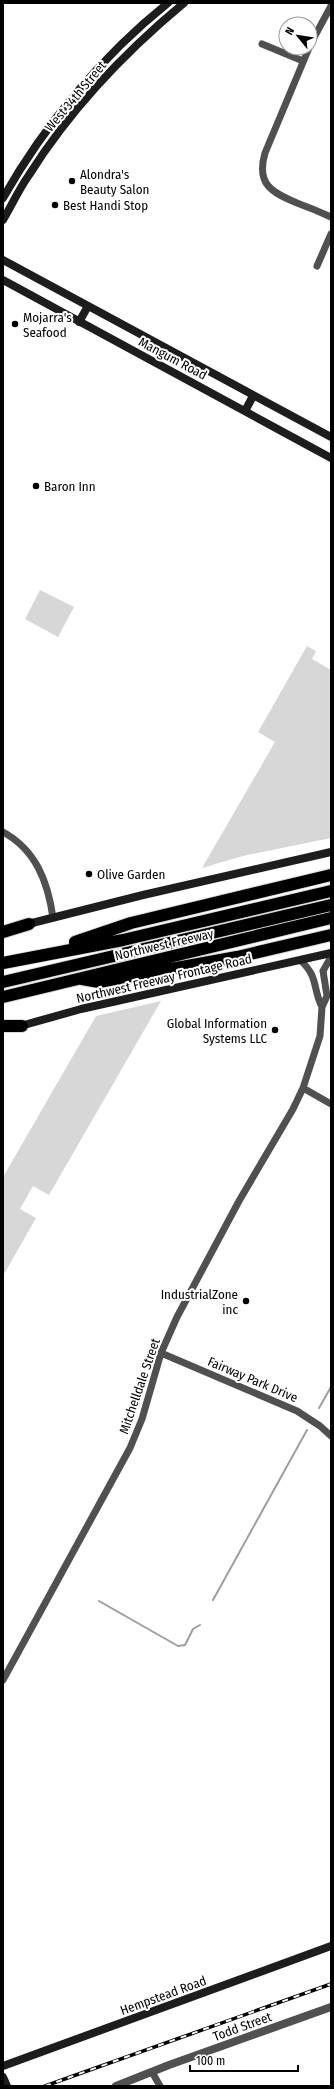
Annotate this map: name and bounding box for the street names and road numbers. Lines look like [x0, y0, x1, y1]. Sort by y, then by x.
street label: West 34th Street [42, 58, 110, 135]
street label: Mangum Road [136, 334, 210, 383]
street label: Northwest Freeway [113, 926, 215, 963]
street label: Northwest Freeway Frontage Road [75, 951, 253, 1006]
street label: Mitchelldale Street [116, 1336, 163, 1436]
street label: Fairway Park Drive [206, 1354, 300, 1405]
street label: Hempstead Road [118, 1973, 208, 2018]
street label: Todd Street [211, 2009, 274, 2044]

